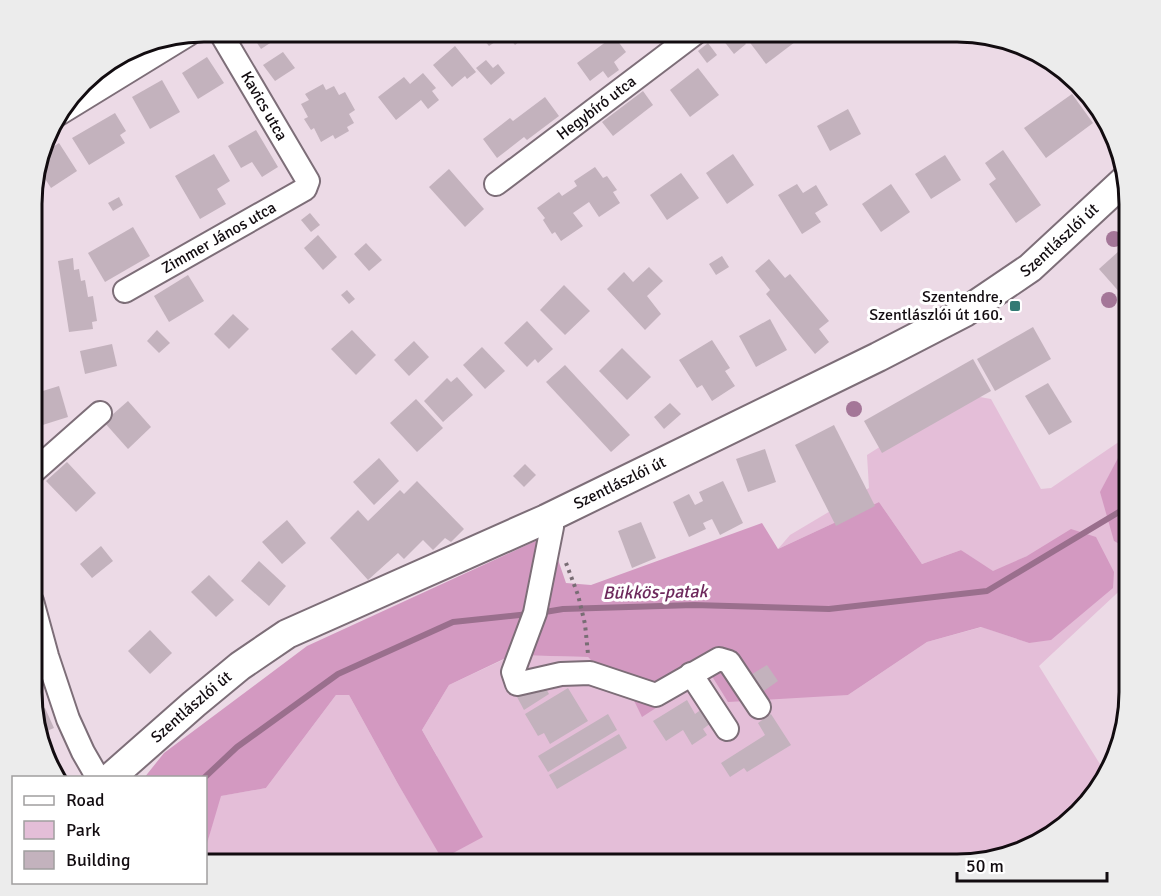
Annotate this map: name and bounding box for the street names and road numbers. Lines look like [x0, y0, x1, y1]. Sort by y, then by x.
street label: Kavics utca [236, 68, 292, 144]
street label: Hegybíró utca [553, 71, 640, 145]
street label: Zimmer János utca [158, 197, 280, 278]
street label: Szentlászlói út [1016, 199, 1103, 282]
street label: Szentlászlói út [570, 452, 670, 514]
street label: Szentlászlói út [147, 667, 236, 747]

